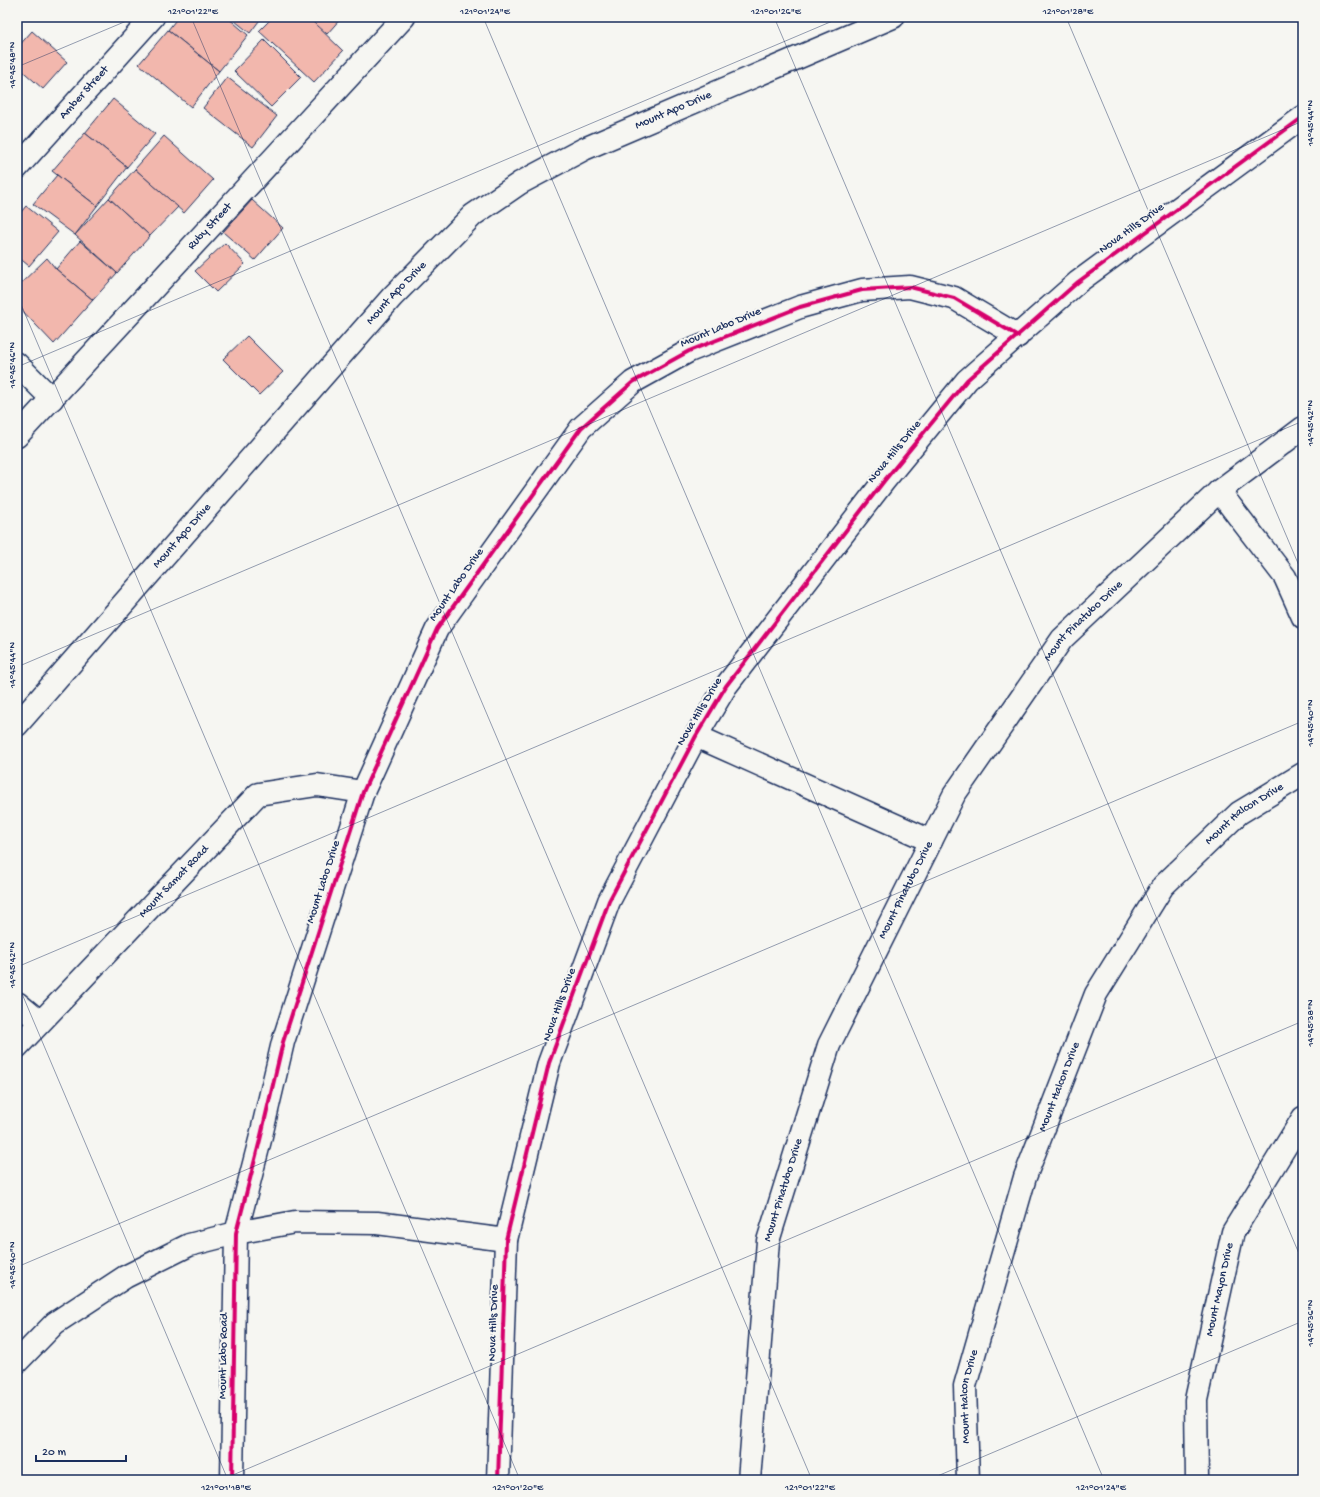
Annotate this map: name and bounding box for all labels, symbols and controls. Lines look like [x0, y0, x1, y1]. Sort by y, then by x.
text: 121°01'22"E [167, 6, 219, 18]
text: 121°01'24"E [459, 6, 511, 18]
text: 121°01'26"E [750, 6, 802, 18]
text: 121°01'28"E [1042, 6, 1094, 18]
text: 14°45'48"N [7, 41, 19, 89]
street label: Amber Street [57, 62, 113, 123]
street label: Mount Apo Drive [633, 88, 715, 133]
text: 14°45'44"N [1305, 100, 1317, 147]
street label: Ruby Street [185, 199, 236, 253]
street label: Nova Hills Drive [1097, 200, 1168, 257]
street label: Mount Apo Drive [364, 258, 431, 328]
street label: Mount Labo Drive [679, 304, 764, 351]
text: 14°45'46"N [7, 341, 19, 389]
text: 14°45'42"N [1305, 399, 1317, 447]
street label: Nova Hills Drive [865, 417, 925, 486]
street label: Mount Apo Drive [150, 500, 215, 572]
street label: Mount Labo Drive [427, 545, 488, 624]
street label: Mount Pinatubo Drive [1041, 577, 1127, 664]
text: 14°45'44"N [7, 642, 19, 689]
street label: Nova Hills Drive [674, 675, 726, 749]
text: 14°45'40"N [1305, 699, 1317, 747]
street label: Mount Halcon Drive [1203, 780, 1287, 848]
street label: Mount Labo Drive [304, 838, 344, 925]
street label: Mount Pinatubo Drive [876, 838, 937, 941]
street label: Mount Samat Road [136, 842, 213, 921]
text: 14°45'42"N [7, 941, 19, 989]
street label: Nova Hills Drive [540, 966, 580, 1044]
text: 14°45'38"N [1305, 999, 1317, 1048]
street label: Mount Halcon Drive [1036, 1040, 1084, 1134]
street label: Mount Pinatubo Drive [761, 1136, 807, 1244]
text: 14°45'40"N [7, 1241, 19, 1289]
street label: Mount Mayon Drive [1203, 1241, 1238, 1338]
street label: Nova Hills Drive [486, 1283, 502, 1362]
text: 14°45'36"N [1305, 1299, 1317, 1347]
street label: Mount Labo Road [216, 1312, 232, 1399]
street label: Mount Halcon Drive [958, 1347, 982, 1444]
scale bar [36, 1437, 126, 1463]
text: 20 m [42, 1446, 67, 1460]
text: 121°01'18"E [200, 1482, 252, 1494]
text: 121°01'20"E [492, 1482, 544, 1494]
text: 121°01'22"E [784, 1482, 836, 1494]
text: 121°01'24"E [1075, 1482, 1127, 1494]

